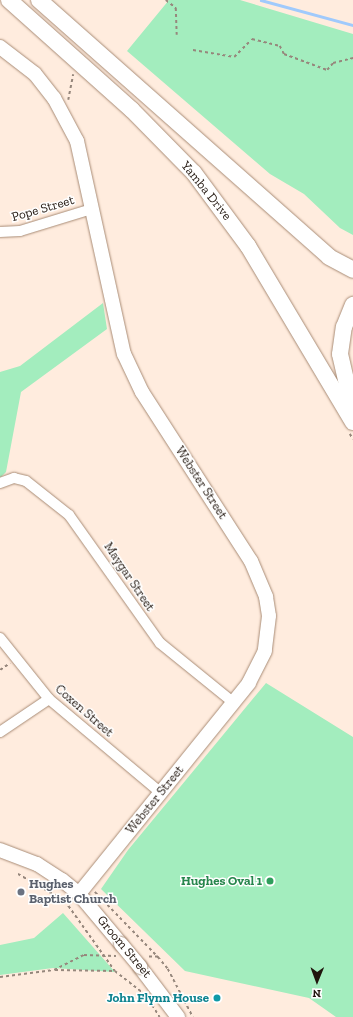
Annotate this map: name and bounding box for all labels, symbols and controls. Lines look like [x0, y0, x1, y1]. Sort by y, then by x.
street label: Yamba Drive [177, 158, 235, 224]
street label: Pope Street [10, 193, 76, 225]
street label: Webster Street [172, 444, 230, 522]
street label: Maygar Street [100, 540, 158, 614]
street label: Coxen Street [52, 681, 116, 741]
street label: Webster Street [123, 762, 187, 838]
place label: Hughes Oval 1 [181, 873, 262, 889]
marker: Hughes Oval 1 [265, 876, 275, 886]
place label: Hughes Baptist Church [29, 877, 117, 908]
marker: Hughes Baptist Church [16, 887, 26, 897]
street label: Groom Street [94, 913, 154, 981]
north arrow [297, 961, 337, 1001]
text: N [312, 987, 321, 1000]
place label: John Flynn House [107, 990, 209, 1006]
marker: John Flynn House [212, 993, 222, 1003]

